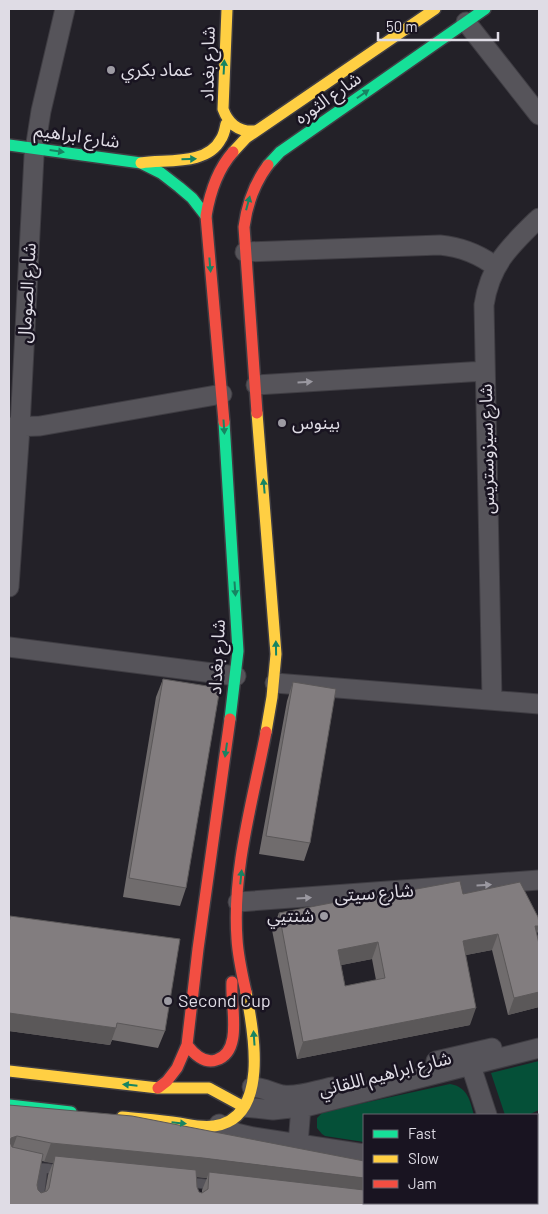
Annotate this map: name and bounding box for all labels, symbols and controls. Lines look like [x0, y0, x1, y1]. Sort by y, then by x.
scale bar [378, 10, 498, 42]
text: 50 m [386, 17, 418, 35]
street label: شارع بغداد [195, 26, 223, 102]
place label: عماد بكري [121, 58, 193, 83]
one-way arrow [220, 59, 228, 75]
marker: عماد بكري [105, 64, 117, 76]
street label: شارع الثوره [290, 66, 367, 131]
one-way arrow [356, 89, 370, 99]
street label: شارع ابراهيم [33, 118, 121, 156]
one-way arrow [49, 147, 65, 155]
one-way arrow [181, 154, 197, 162]
one-way arrow [245, 196, 253, 211]
street label: شارع الصومال [12, 242, 44, 344]
one-way arrow [207, 257, 215, 273]
one-way arrow [297, 378, 313, 386]
street label: شارع سيزوستريس [474, 384, 502, 514]
place label: بينوس [292, 411, 340, 434]
marker: بينوس [276, 417, 288, 429]
one-way arrow [220, 419, 228, 435]
one-way arrow [260, 478, 268, 494]
one-way arrow [231, 581, 239, 597]
street label: شارع بغداد [203, 619, 233, 695]
one-way arrow [272, 640, 280, 656]
one-way arrow [222, 743, 230, 759]
one-way arrow [237, 869, 245, 885]
street label: شارع سيتى [334, 878, 415, 910]
one-way arrow [476, 881, 492, 889]
one-way arrow [297, 893, 313, 901]
place label: شنتيي [267, 904, 314, 929]
marker: شنتيي [318, 910, 330, 922]
place label: Second Cup [178, 989, 271, 1011]
marker: Second Cup [162, 995, 174, 1007]
one-way arrow [250, 1030, 258, 1046]
street label: شارع ابراهيم اللقاني [316, 1046, 454, 1104]
one-way arrow [122, 1081, 138, 1089]
legend [363, 1114, 538, 1204]
one-way arrow [171, 1119, 187, 1127]
text: Fast [408, 1124, 436, 1142]
text: Slow [408, 1149, 439, 1167]
text: Jam [408, 1174, 437, 1192]

